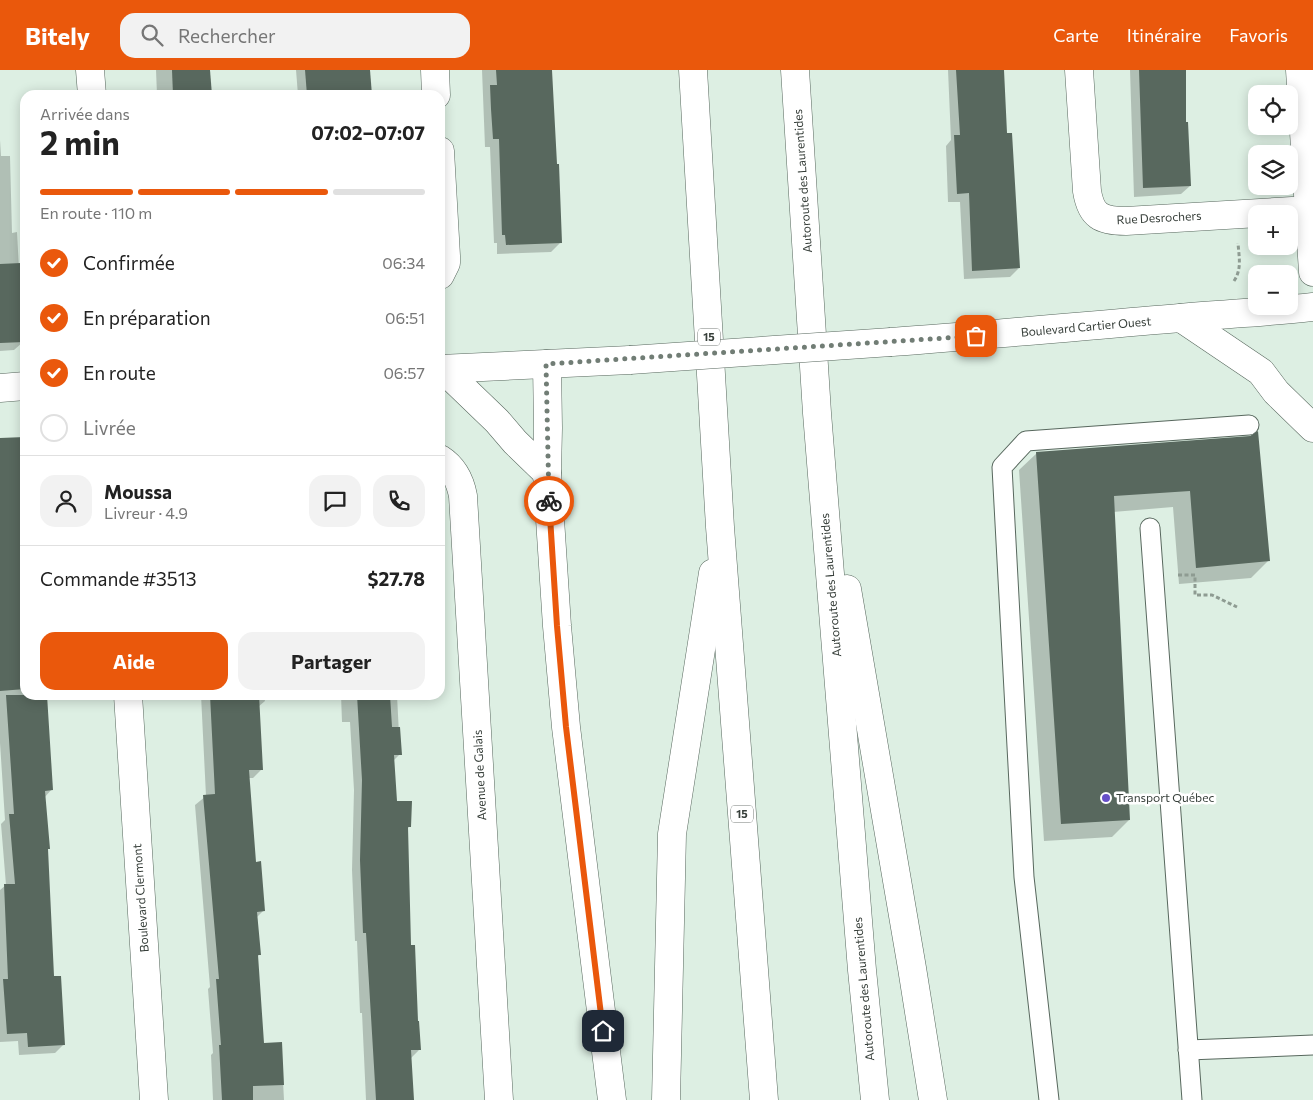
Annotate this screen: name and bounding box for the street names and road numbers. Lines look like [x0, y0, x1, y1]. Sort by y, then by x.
street label: Autoroute des Laurentides [790, 109, 814, 253]
street label: Rue Desrochers [1116, 208, 1202, 226]
street label: Boulevard Cartier Ouest [1020, 313, 1152, 339]
road number: 15 [698, 328, 720, 346]
street label: Autoroute des Laurentides [817, 513, 843, 658]
street label: Avenue de Galais [470, 729, 488, 821]
road number: 15 [731, 806, 753, 822]
street label: Boulevard Clermont [129, 843, 151, 953]
street label: Autoroute des Laurentides [850, 917, 876, 1062]

